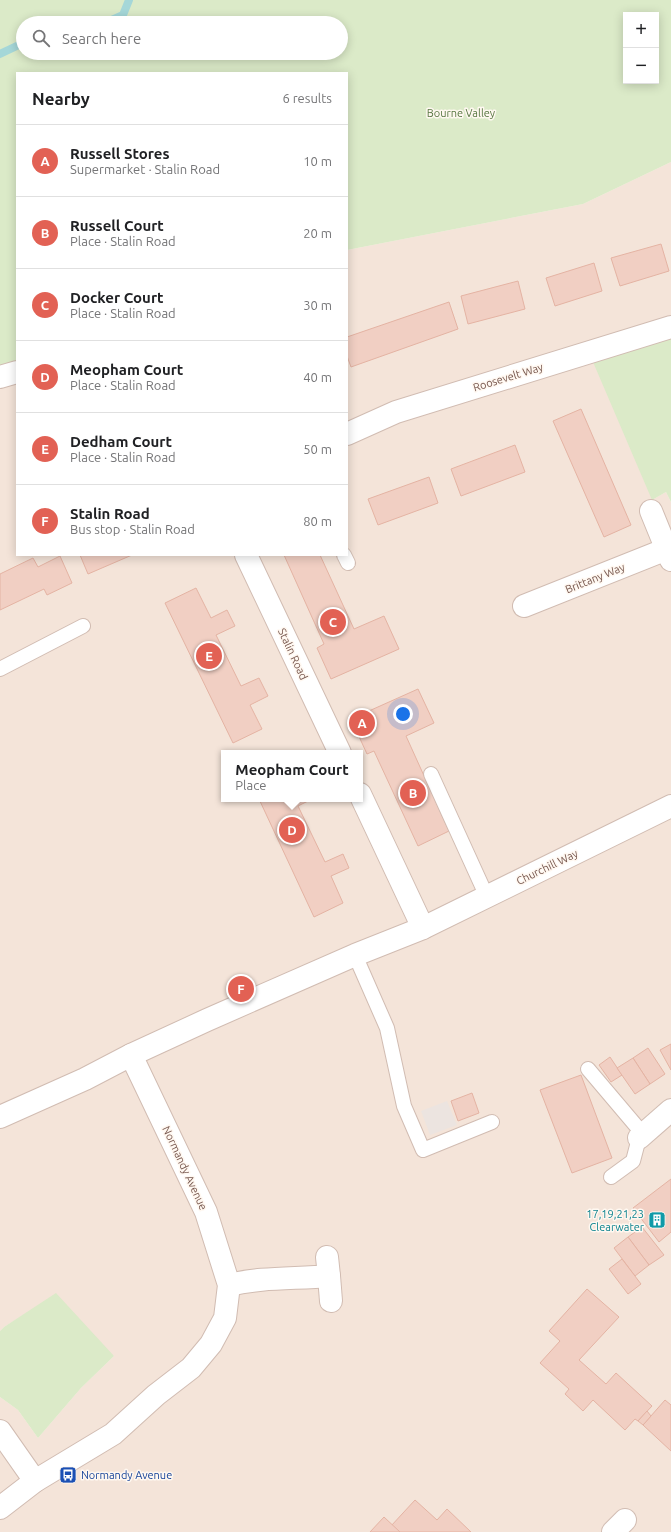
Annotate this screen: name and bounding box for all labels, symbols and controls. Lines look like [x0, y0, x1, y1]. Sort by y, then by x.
map controls [623, 12, 659, 84]
button: + [623, 12, 659, 48]
search box [16, 16, 348, 60]
icon: search [30, 27, 52, 49]
text: Search here [62, 30, 141, 47]
button: − [623, 48, 659, 84]
text: Nearby [32, 89, 90, 108]
text: 6 results [282, 91, 332, 105]
park label: Bourne Valley [427, 107, 496, 119]
text: Russell Stores [70, 145, 170, 162]
text: A [40, 154, 50, 168]
text: 10 m [303, 154, 332, 168]
text: Supermarket · Stalin Road [70, 162, 220, 176]
text: Russell Court [70, 217, 164, 234]
text: B [41, 226, 49, 240]
text: 20 m [303, 226, 332, 240]
text: Place · Stalin Road [70, 234, 176, 248]
text: Docker Court [70, 289, 164, 306]
text: C [41, 298, 49, 312]
text: 30 m [303, 298, 332, 312]
text: Place · Stalin Road [70, 306, 176, 320]
street label: Roosevelt Way [472, 360, 545, 393]
text: Meopham Court [70, 361, 183, 378]
text: D [40, 370, 50, 384]
text: 40 m [303, 370, 332, 384]
text: Place · Stalin Road [70, 378, 176, 392]
text: Dedham Court [70, 433, 172, 450]
text: E [41, 442, 49, 456]
text: 50 m [303, 442, 332, 456]
text: Place · Stalin Road [70, 450, 176, 464]
text: Stalin Road [70, 505, 150, 522]
text: F [41, 514, 49, 528]
text: 80 m [303, 514, 332, 528]
text: Bus stop · Stalin Road [70, 522, 195, 536]
street label: Brittany Way [564, 560, 627, 595]
pin: C [320, 607, 346, 637]
street label: Stalin Road [276, 626, 310, 682]
pin: E [196, 641, 222, 671]
your location [393, 704, 413, 724]
pin: A [349, 708, 375, 738]
popup [221, 750, 363, 802]
text: Meopham Court [235, 761, 349, 778]
text: Place [235, 778, 266, 792]
pin: B [400, 778, 426, 808]
pin: D [279, 815, 305, 845]
street label: Churchill Way [514, 847, 580, 887]
pin: F [228, 974, 254, 1004]
street label: Normandy Avenue [160, 1124, 210, 1212]
place label: 17,19,21,23 Clearwater [586, 1208, 645, 1233]
building icon: 17,19,21,23 Clearwater [647, 1210, 667, 1230]
bus stop icon: Normandy Avenue [58, 1465, 78, 1485]
place label: Normandy Avenue [81, 1469, 172, 1481]

